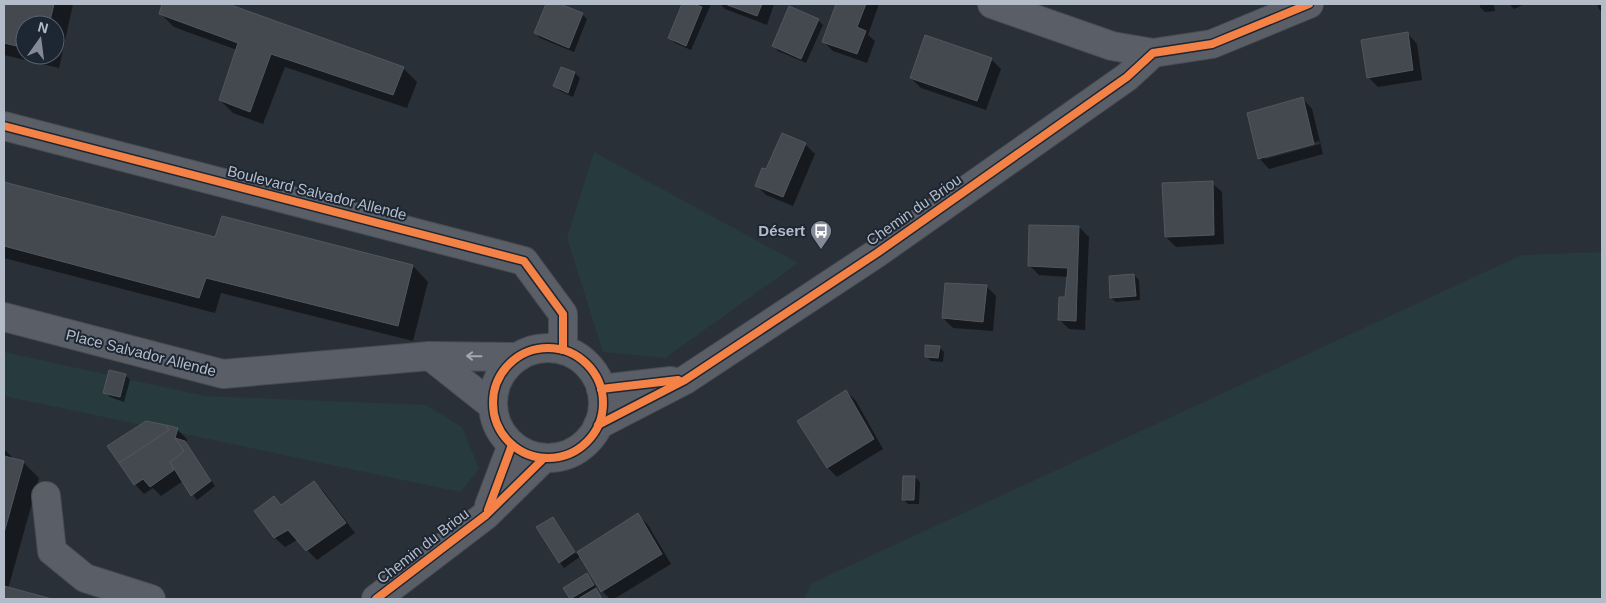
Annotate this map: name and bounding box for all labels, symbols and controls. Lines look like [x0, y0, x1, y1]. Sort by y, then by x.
north arrow [15, 15, 65, 65]
text: N [36, 18, 50, 36]
street label: Boulevard Salvador Allende [226, 162, 409, 223]
street label: Chemin du Briou [863, 171, 964, 249]
bus stop icon: Désert [809, 219, 833, 250]
place label: Désert [758, 222, 805, 239]
street label: Place Salvador Allende [64, 326, 218, 379]
one-way arrow [466, 351, 482, 361]
street label: Chemin du Briou [373, 505, 472, 587]

